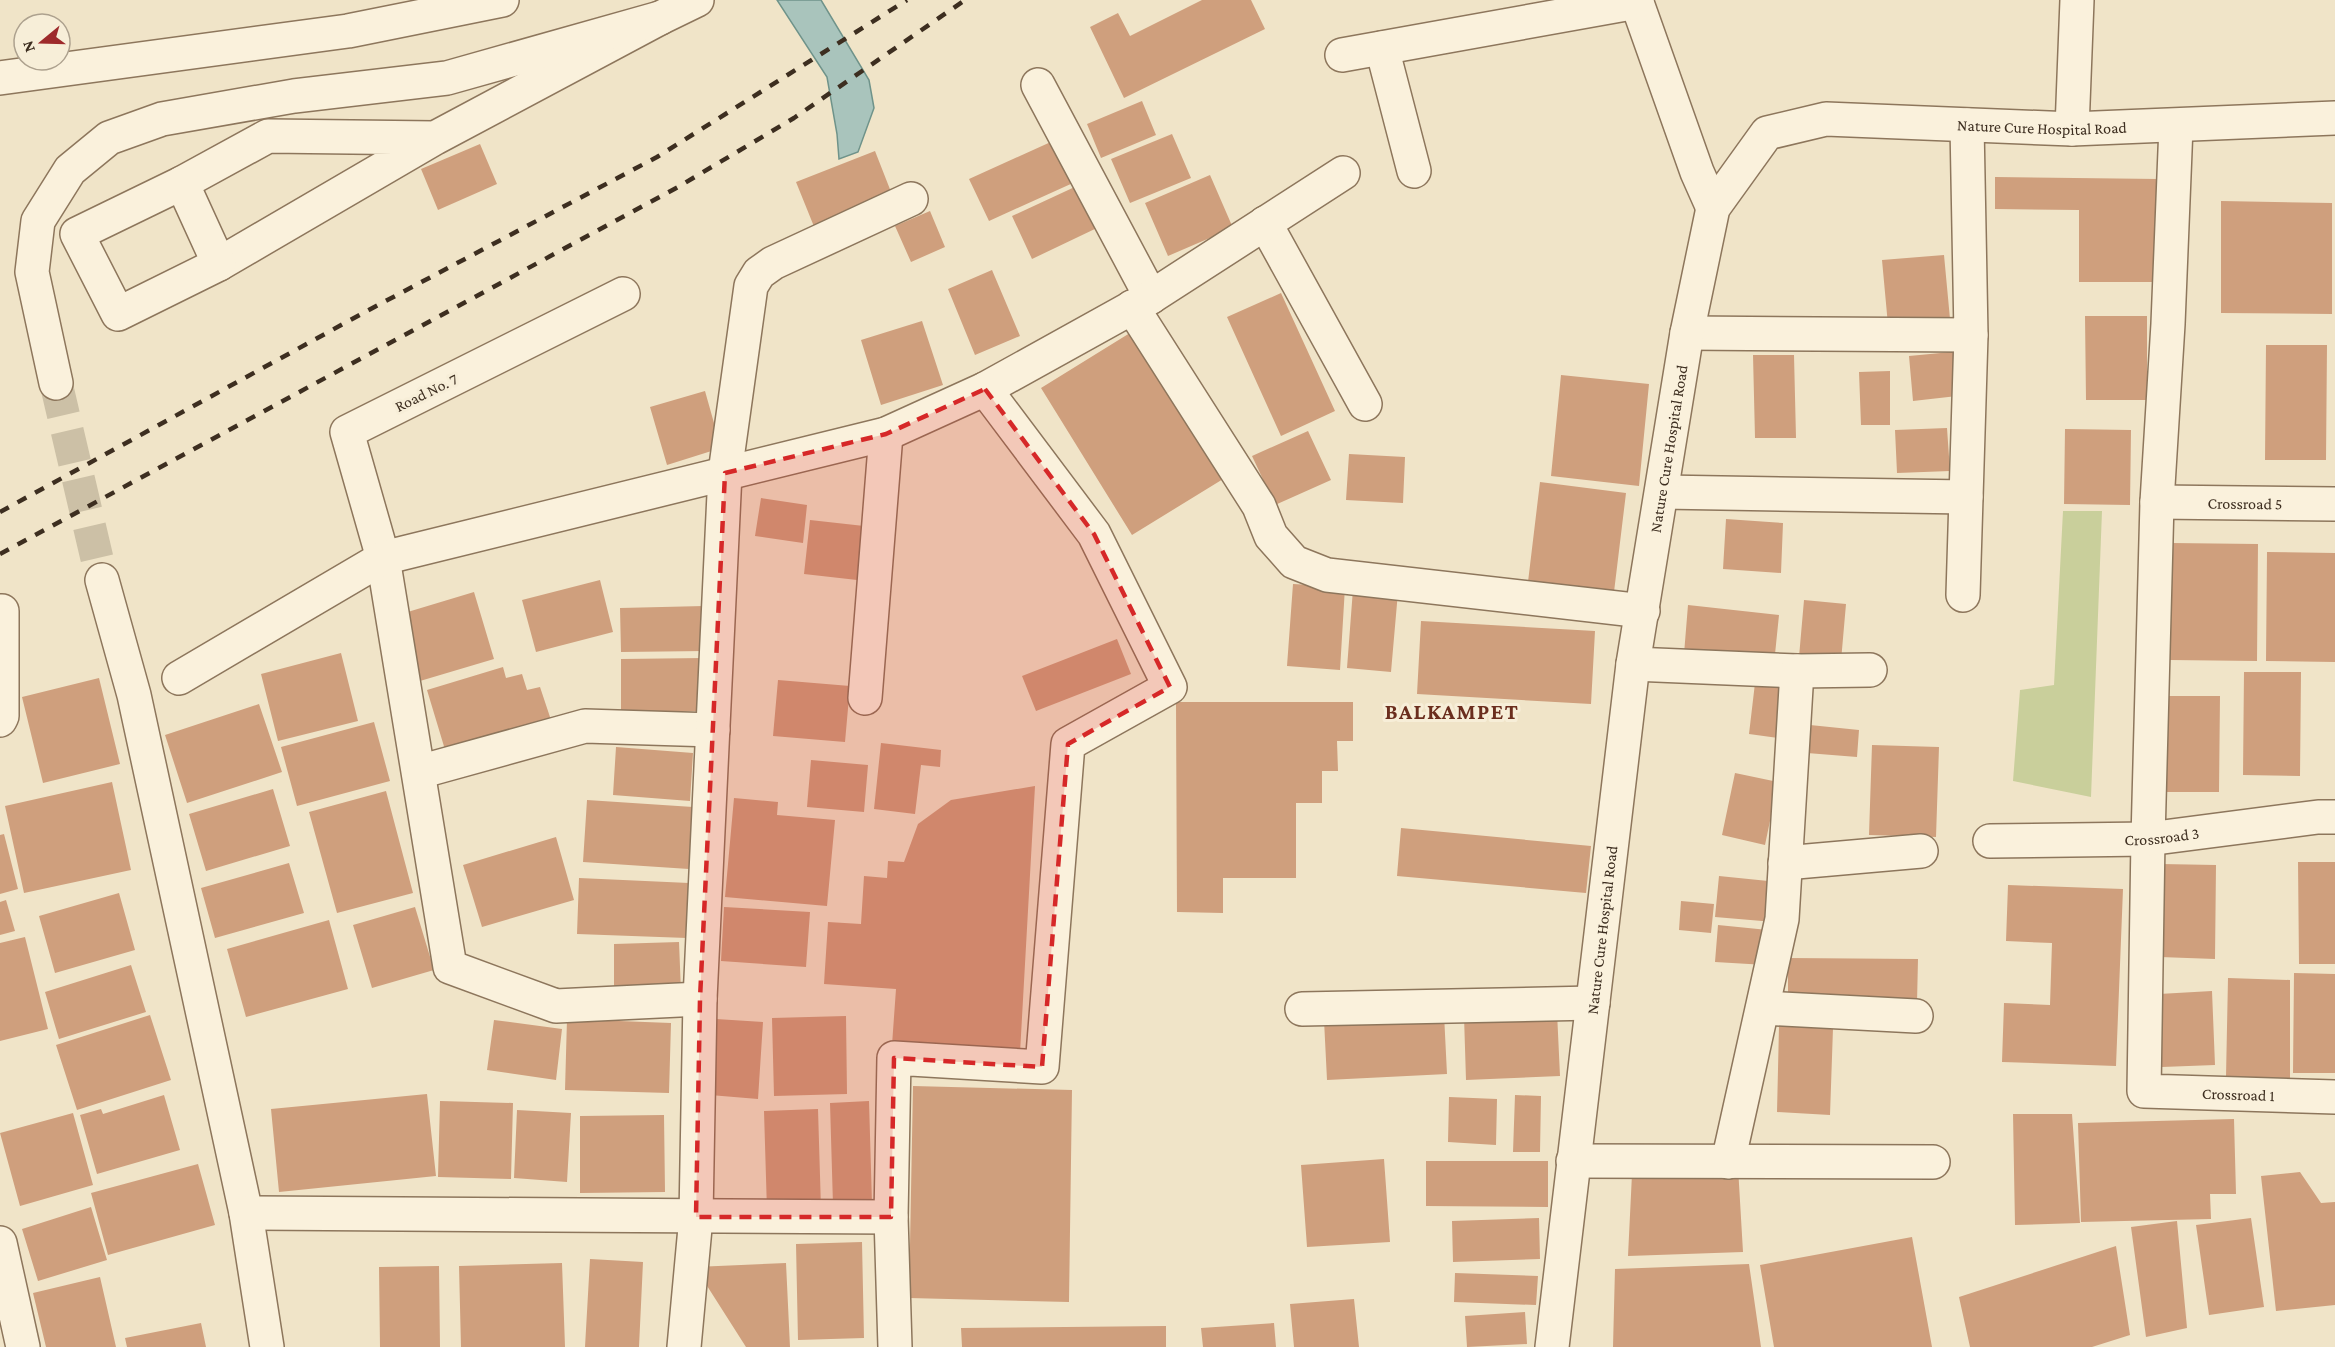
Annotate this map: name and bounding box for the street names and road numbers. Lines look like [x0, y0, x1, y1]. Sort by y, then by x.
street label: Nature Cure Hospital Road [1957, 116, 2128, 139]
street label: Nature Cure Hospital Road [1647, 363, 1691, 534]
street label: Road No. 7 [392, 370, 461, 415]
street label: Crossroad 5 [2207, 495, 2283, 512]
street label: Crossroad 3 [2124, 824, 2200, 848]
street label: Nature Cure Hospital Road [1584, 844, 1620, 1015]
street label: Crossroad 1 [2202, 1085, 2275, 1104]

